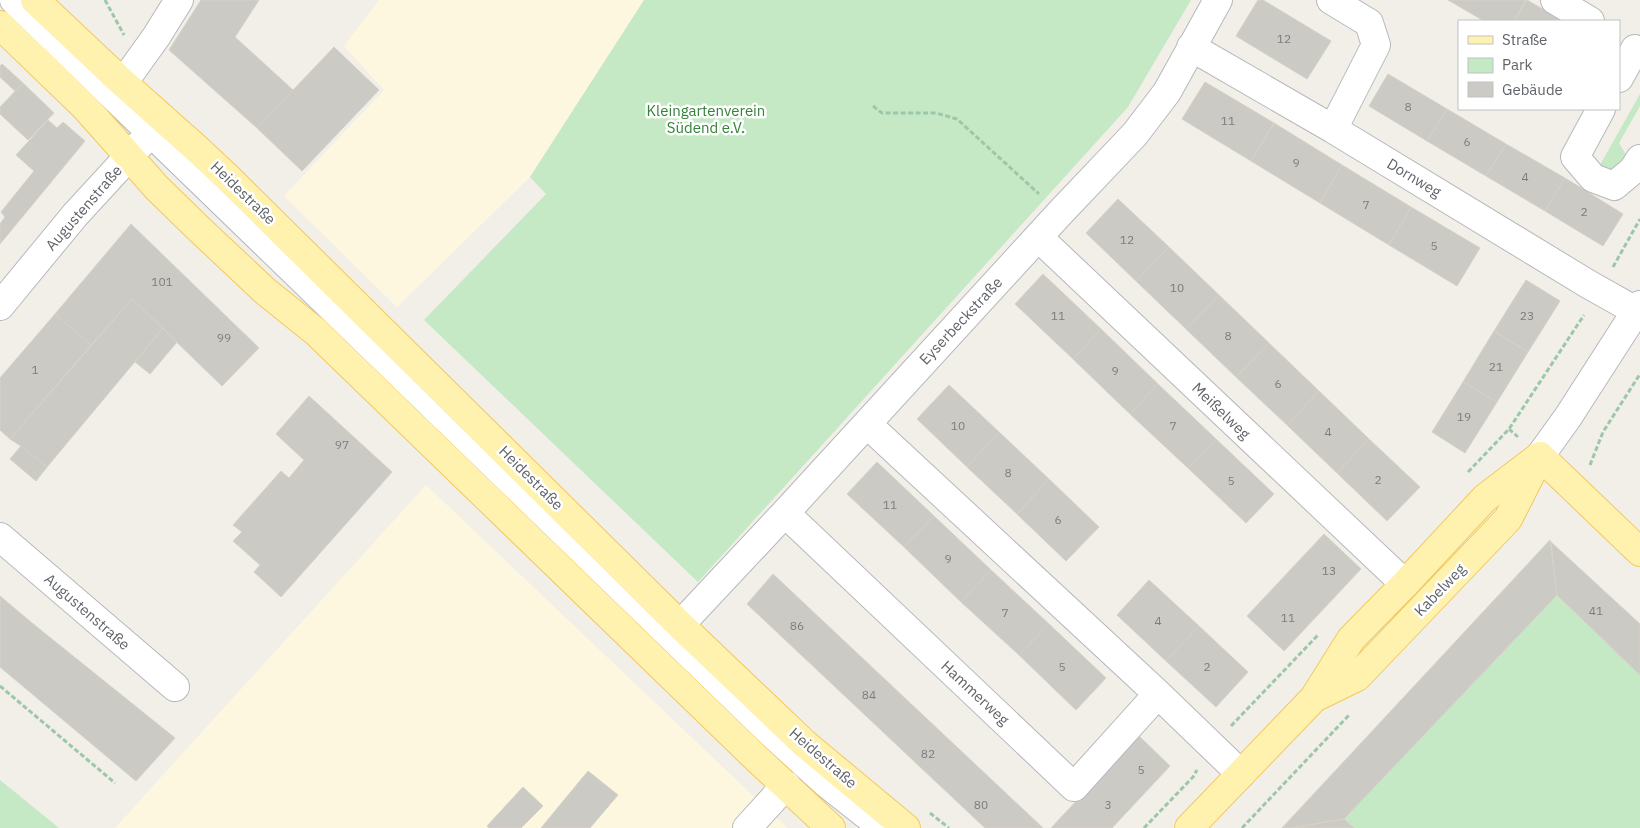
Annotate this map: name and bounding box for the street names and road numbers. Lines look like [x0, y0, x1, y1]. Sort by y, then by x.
street label: Dornweg [1384, 154, 1445, 201]
street label: Heidestraße [207, 157, 280, 228]
street label: Augustenstraße [41, 161, 126, 254]
street label: Eyserbeckstraße [915, 273, 1006, 369]
street label: Meißelweg [1188, 378, 1254, 443]
street label: Heidestraße [495, 441, 568, 514]
street label: Kabelweg [1410, 559, 1469, 620]
street label: Augustenstraße [41, 569, 134, 654]
street label: Hammerweg [937, 656, 1013, 729]
street label: Heidestraße [786, 723, 861, 792]

